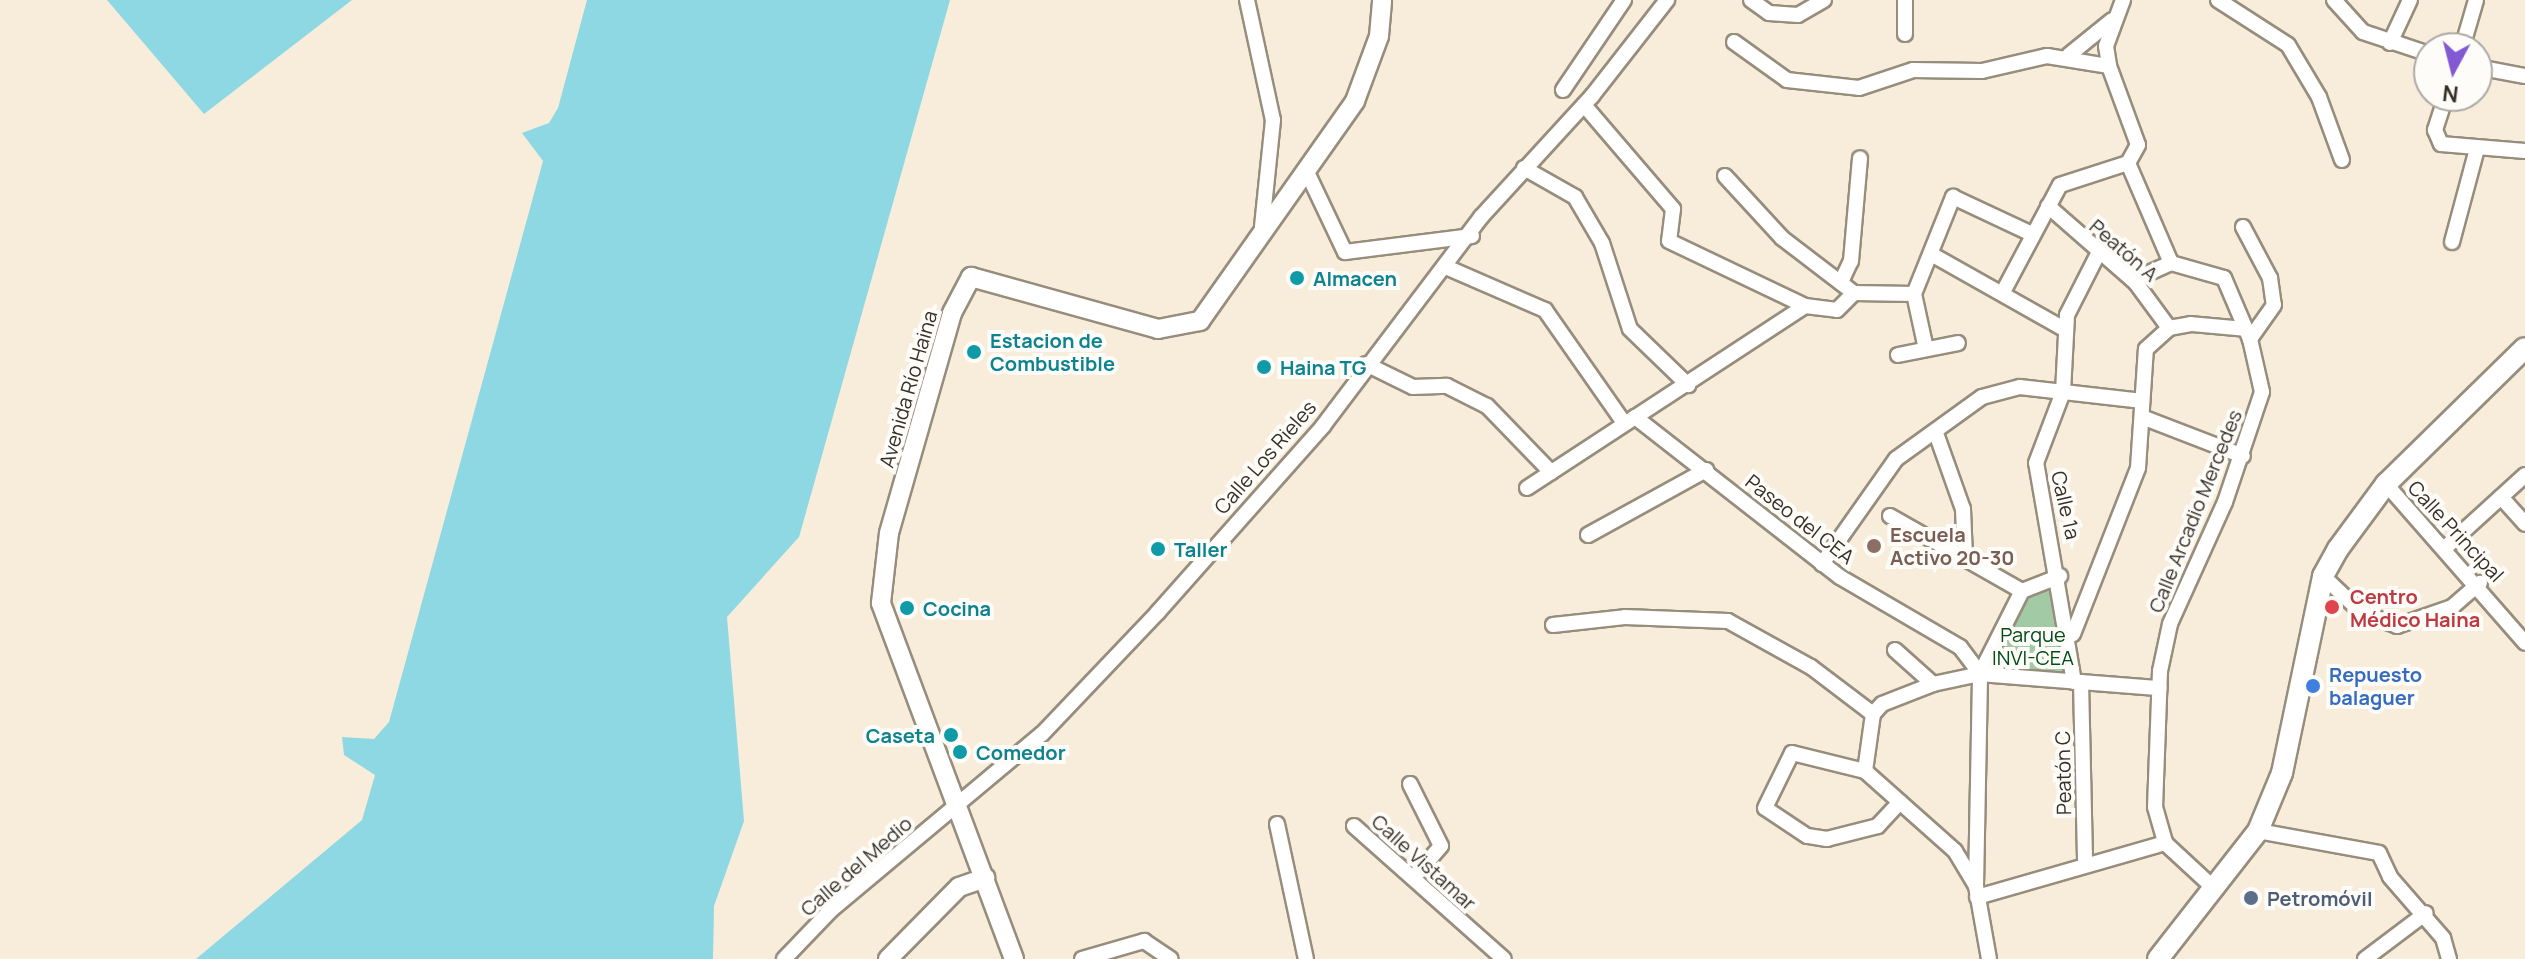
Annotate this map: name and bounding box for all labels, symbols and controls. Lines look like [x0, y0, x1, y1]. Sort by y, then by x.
north arrow [2413, 32, 2493, 112]
text: N [2441, 78, 2460, 110]
street label: Peatón A [2085, 214, 2163, 286]
place label: Almacen [1313, 266, 1397, 290]
marker: Almacen [1288, 269, 1306, 287]
street label: Avenida Río Haina [874, 308, 942, 470]
place label: Estacion de Combustible [990, 328, 1115, 375]
marker: Estacion de Combustible [965, 343, 983, 361]
place label: Haina TG [1280, 355, 1366, 379]
marker: Haina TG [1255, 358, 1273, 376]
street label: Calle Los Rieles [1209, 395, 1321, 519]
street label: Calle Arcadio Mercedes [2143, 406, 2247, 616]
street label: Paseo del CEA [1741, 469, 1859, 569]
street label: Calle 1a [2047, 469, 2085, 541]
street label: Calle Principal [2403, 476, 2509, 586]
place label: Escuela Activo 20-30 [1890, 522, 2014, 569]
place label: Taller [1174, 537, 1227, 561]
marker: Escuela Activo 20-30 [1865, 537, 1883, 555]
marker: Taller [1149, 540, 1167, 558]
place label: Centro Médico Haina [2350, 584, 2480, 631]
place label: Cocina [923, 596, 991, 620]
marker: Centro Médico Haina [2321, 596, 2343, 618]
marker: Cocina [898, 599, 916, 617]
park label: Parque INVI-CEA [1992, 622, 2074, 669]
place label: Repuesto balaguer [2329, 662, 2422, 709]
marker: Repuesto balaguer [2304, 677, 2322, 695]
place label: Caseta [866, 723, 935, 747]
marker: Caseta [942, 726, 960, 744]
street label: Peatón C [2050, 731, 2076, 815]
place label: Comedor [976, 740, 1066, 764]
marker: Comedor [951, 743, 969, 761]
street label: Calle Vistamar [1367, 809, 1481, 915]
street label: Calle del Medio [795, 811, 917, 921]
place label: Petromóvil [2267, 886, 2372, 910]
marker: Petromóvil [2242, 889, 2260, 907]

